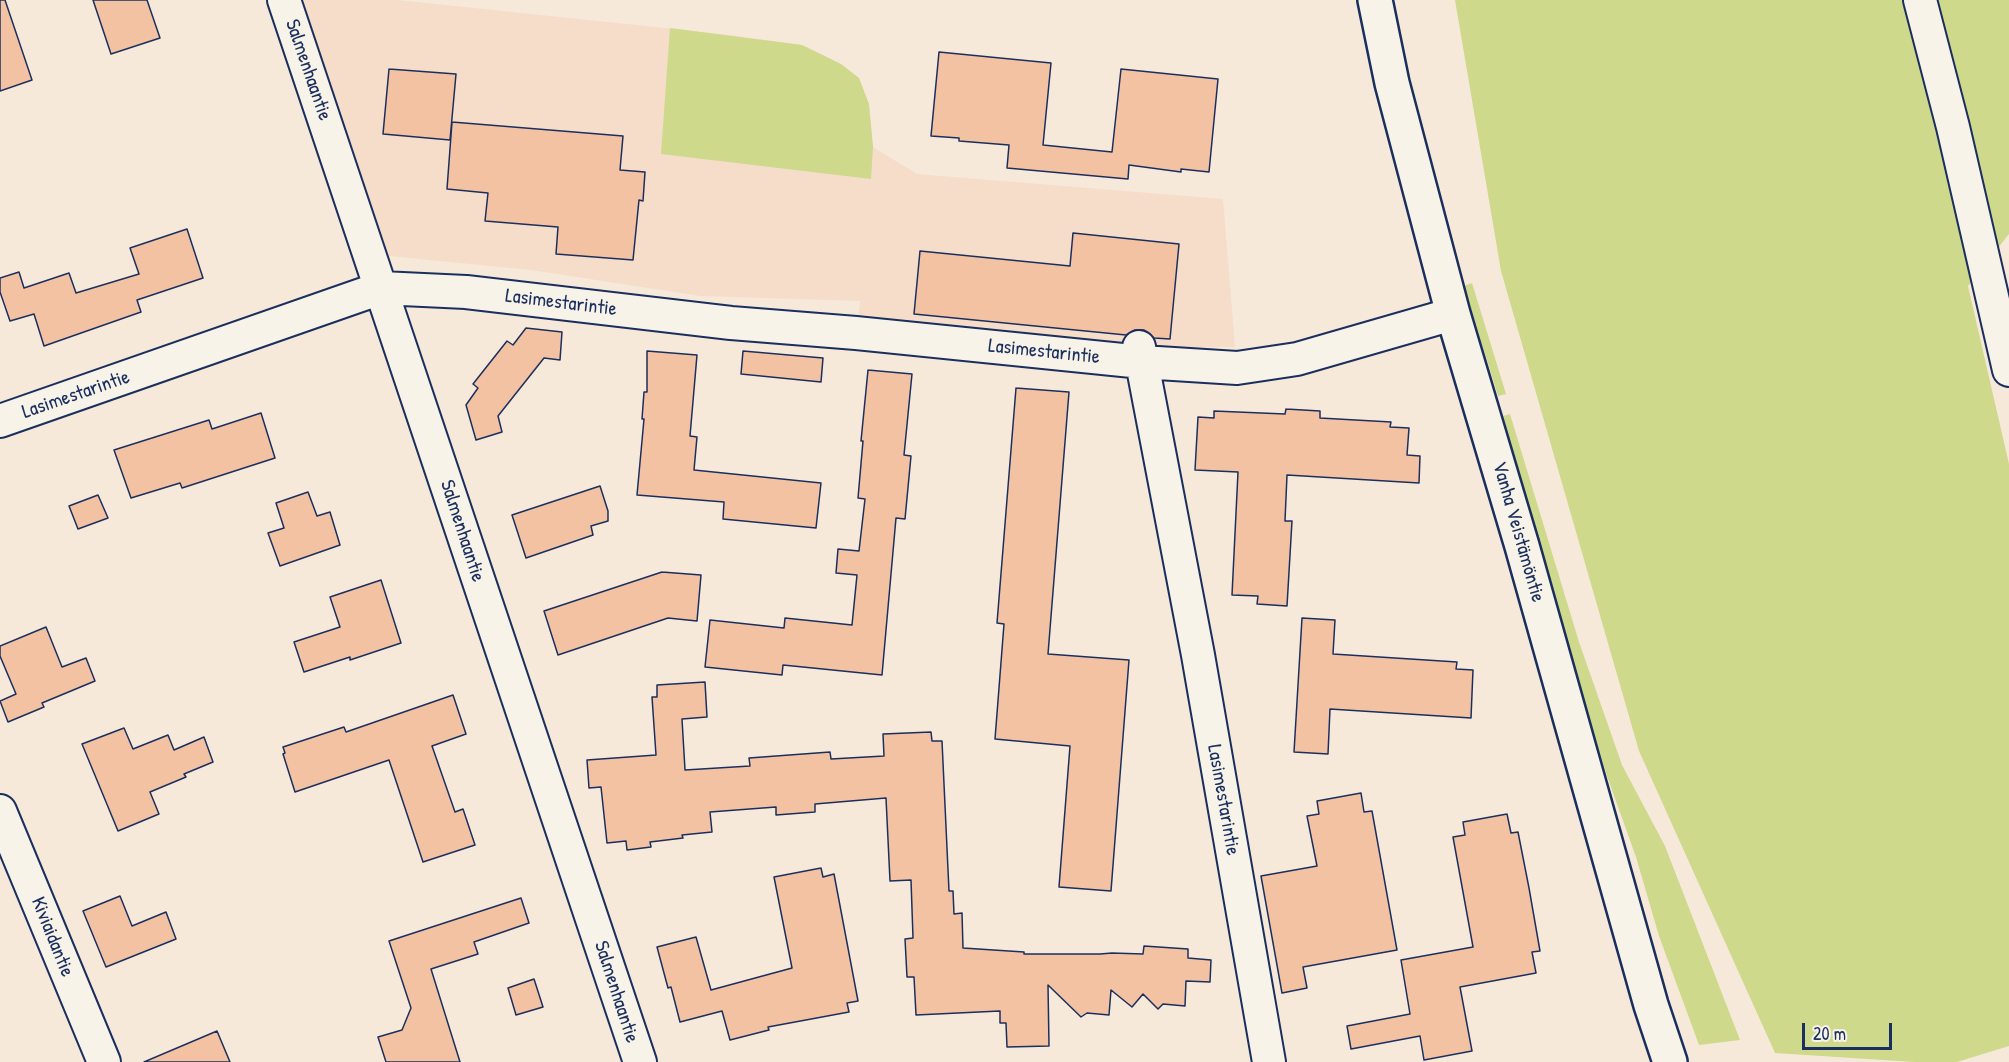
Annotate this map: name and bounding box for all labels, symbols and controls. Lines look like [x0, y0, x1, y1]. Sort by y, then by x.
street label: Salmenhaantie [279, 16, 337, 124]
street label: Lasimestarintie [504, 284, 618, 322]
street label: Lasimestarintie [987, 334, 1101, 370]
street label: Lasimestarintie [19, 365, 133, 425]
street label: Vanha Veistämöntie [1486, 459, 1550, 605]
street label: Salmenhaantie [434, 477, 490, 585]
street label: Lasimestarintie [1201, 743, 1245, 857]
street label: Kiviaidantie [25, 894, 79, 980]
street label: Salmenhaantie [588, 938, 644, 1046]
scale bar [1805, 1011, 1895, 1049]
text: 20 m [1813, 1021, 1846, 1046]

